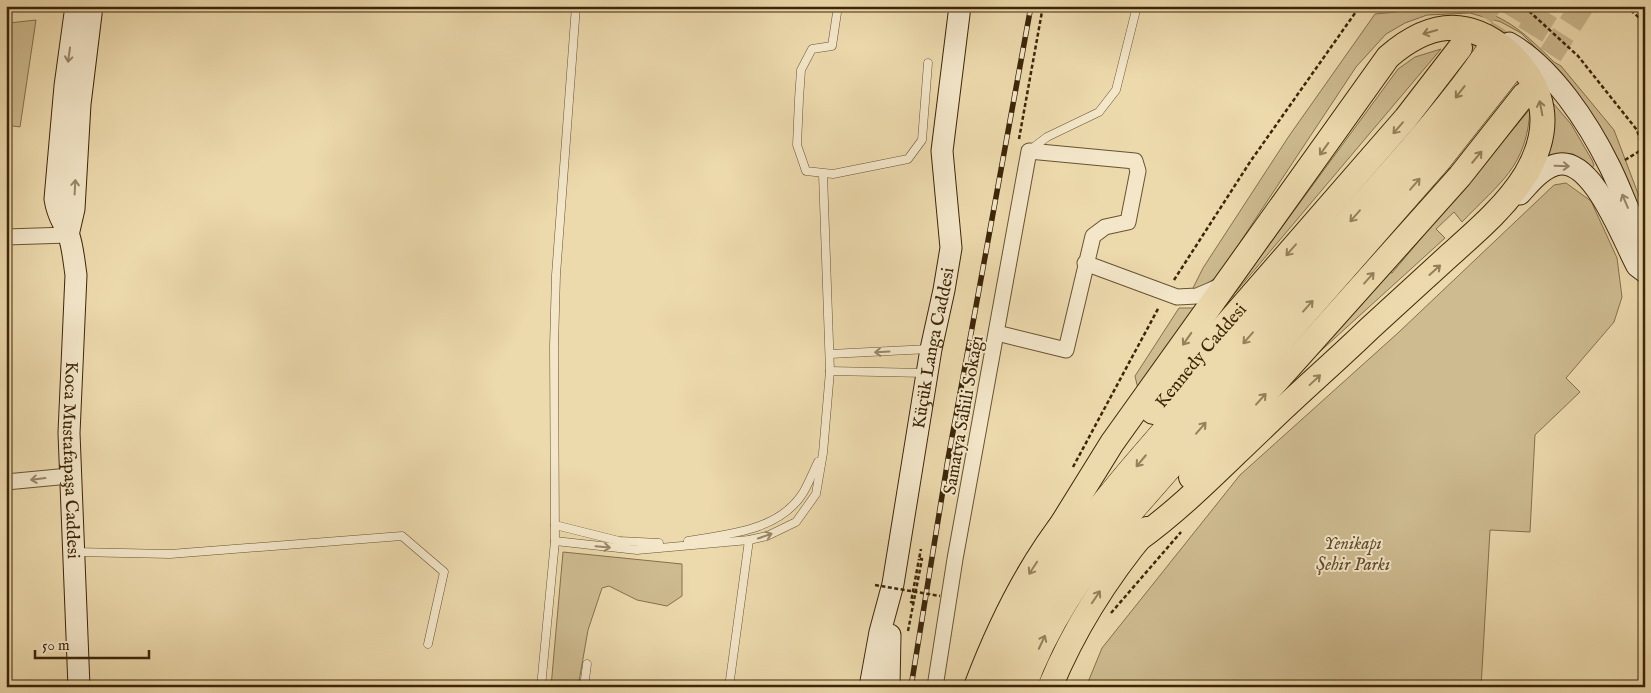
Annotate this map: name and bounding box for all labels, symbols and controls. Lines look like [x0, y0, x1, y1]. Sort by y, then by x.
one-way arrow [1423, 27, 1439, 37]
one-way arrow [64, 46, 74, 62]
one-way arrow [1455, 85, 1466, 98]
one-way arrow [1536, 100, 1546, 116]
one-way arrow [1392, 121, 1404, 134]
one-way arrow [1318, 142, 1329, 155]
one-way arrow [1471, 150, 1483, 163]
one-way arrow [1554, 161, 1570, 171]
one-way arrow [1409, 178, 1421, 191]
one-way arrow [70, 179, 80, 195]
one-way arrow [1619, 194, 1629, 209]
one-way arrow [1350, 209, 1361, 222]
one-way arrow [1286, 243, 1297, 256]
one-way arrow [1428, 264, 1441, 276]
street label: Küçük Langa Caddesi [908, 266, 961, 431]
one-way arrow [1363, 272, 1375, 285]
street label: Kennedy Caddesi [1151, 299, 1253, 413]
one-way arrow [1302, 299, 1313, 312]
one-way arrow [1182, 332, 1192, 346]
one-way arrow [1242, 332, 1254, 345]
street label: Samatya Sahili Sokağı [939, 334, 990, 497]
one-way arrow [874, 347, 890, 356]
street label: Koca Mustafapaşa Caddesi [56, 361, 84, 560]
one-way arrow [1308, 374, 1321, 385]
one-way arrow [1255, 393, 1267, 406]
one-way arrow [1195, 422, 1206, 435]
one-way arrow [1136, 454, 1147, 467]
one-way arrow [30, 474, 46, 484]
one-way arrow [756, 530, 772, 540]
park label: Yenikapı Şehir Parkı [1316, 533, 1390, 577]
one-way arrow [595, 542, 611, 552]
one-way arrow [1027, 560, 1037, 574]
one-way arrow [1091, 590, 1101, 604]
scale bar [35, 628, 149, 660]
one-way arrow [1038, 635, 1048, 650]
text: 50 m [42, 636, 70, 655]

